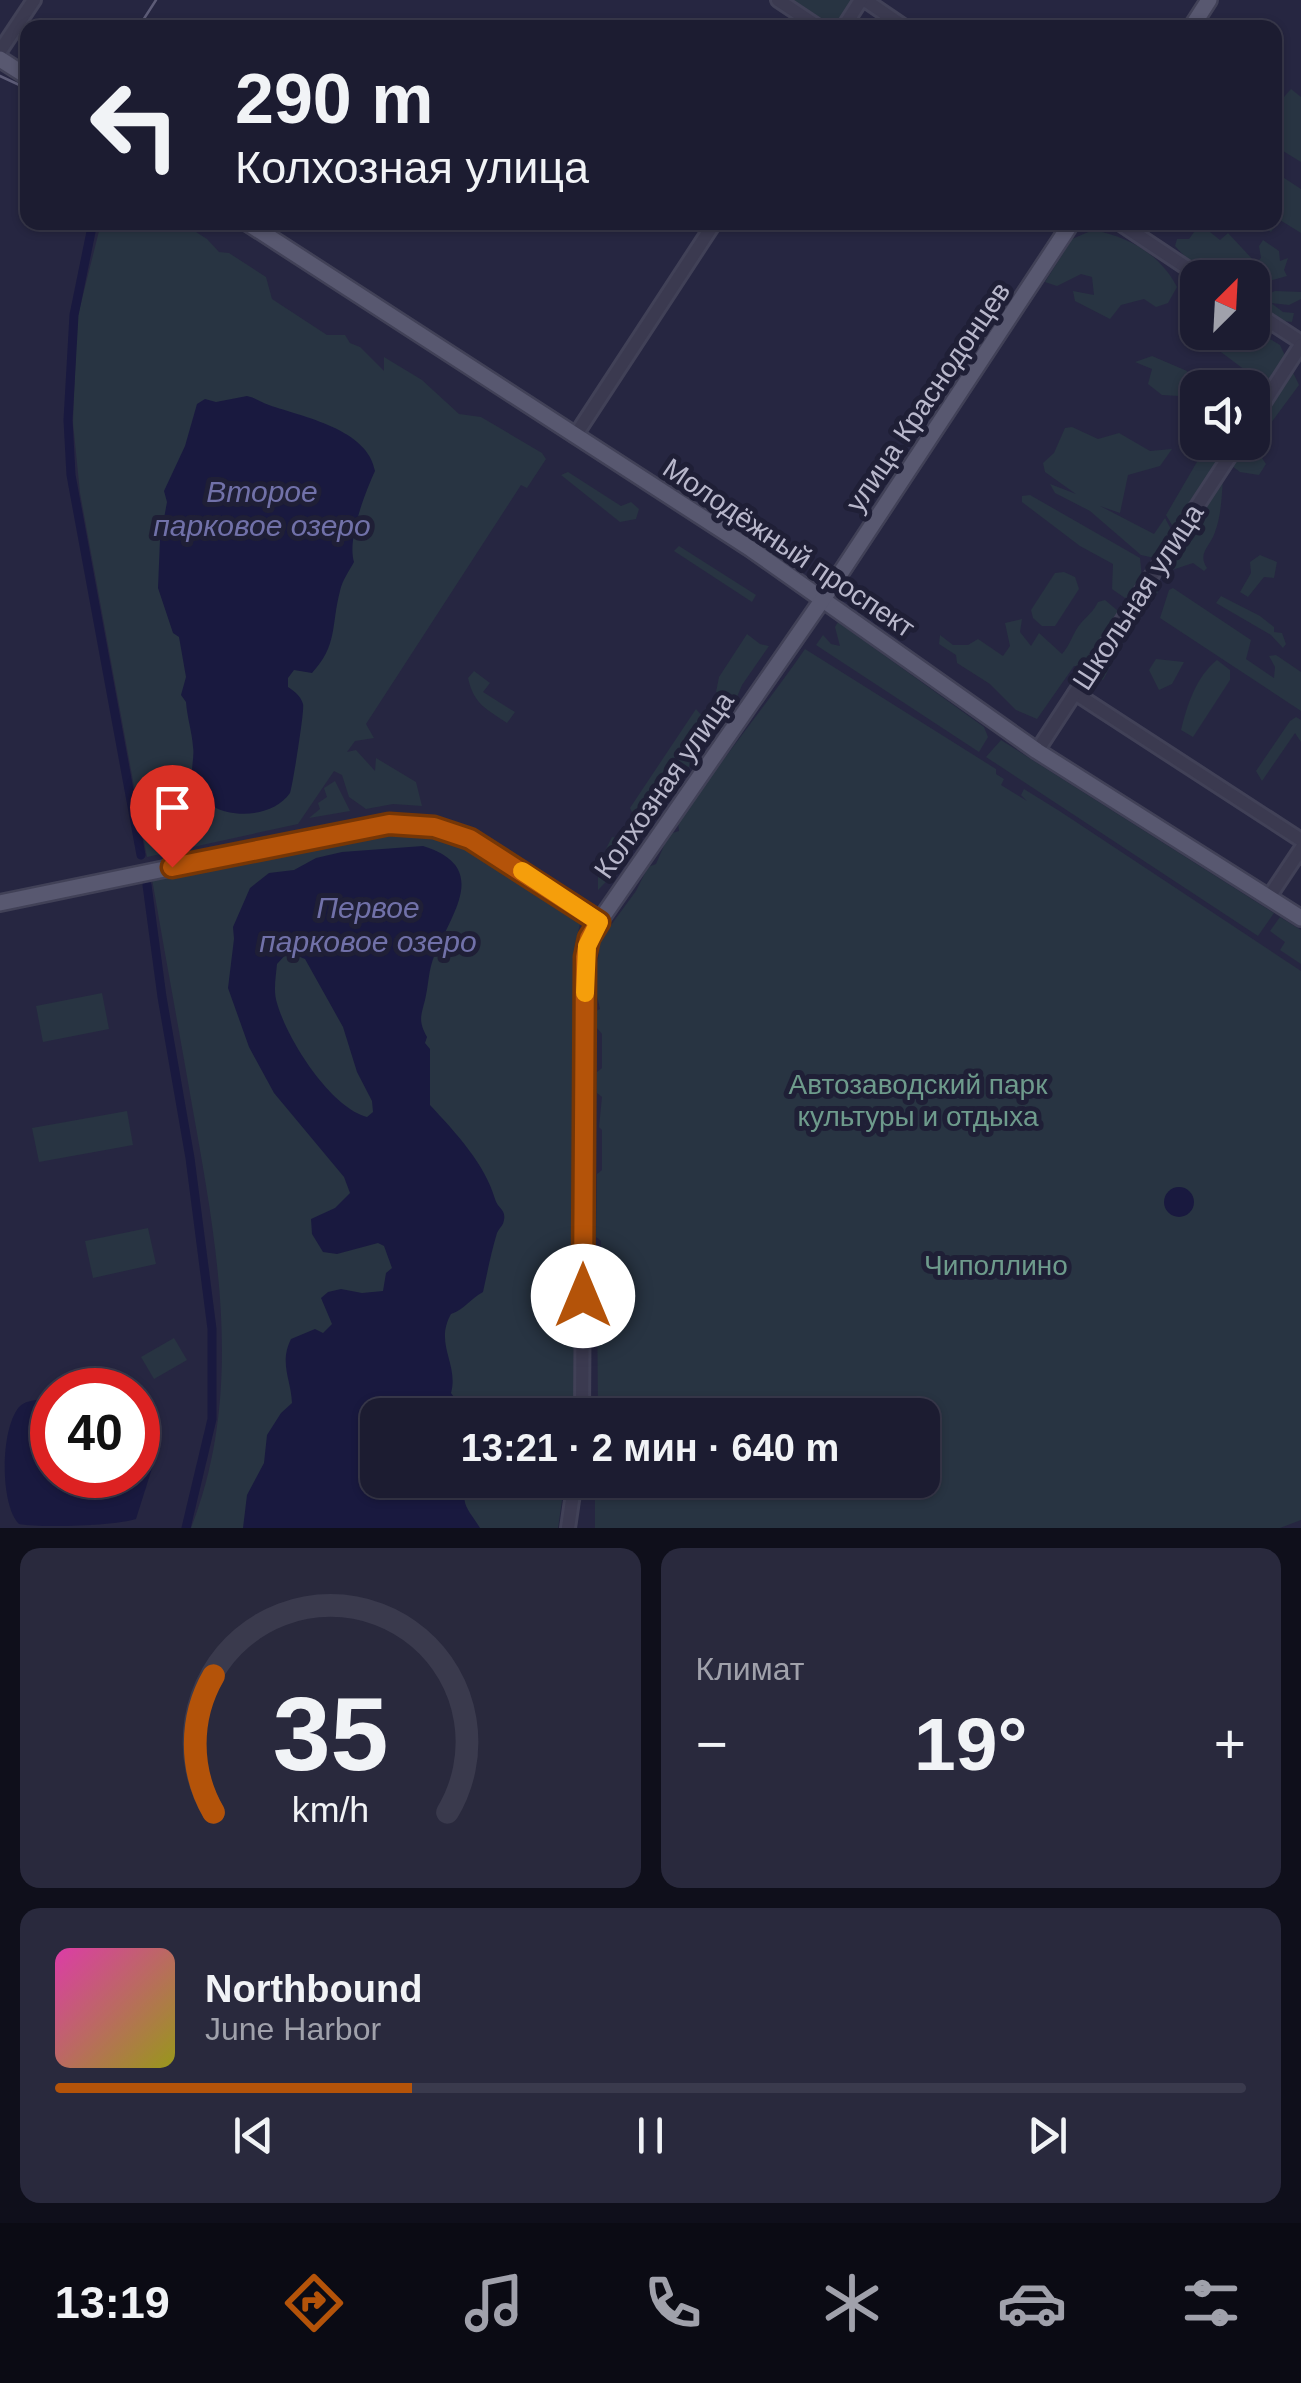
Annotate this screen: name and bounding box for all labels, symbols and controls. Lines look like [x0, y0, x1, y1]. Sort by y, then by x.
icon: left [70, 60, 200, 190]
text: 290 m [235, 60, 433, 138]
text: Колхозная улица [235, 142, 589, 193]
north arrow [1180, 260, 1270, 350]
map controls [1180, 260, 1270, 460]
street label: улица Краснодонцев [840, 276, 1016, 518]
button: sound [1180, 370, 1270, 460]
street label: Молодёжный проспект [658, 452, 921, 644]
water label: Второе парковое озеро [153, 475, 371, 542]
street label: Школьная улица [1066, 498, 1210, 696]
street label: Колхозная улица [588, 686, 740, 884]
pin [130, 765, 215, 868]
icon: arrive [145, 780, 200, 835]
water label: Первое парковое озеро [259, 891, 477, 958]
park label: Автозаводский парк культуры и отдыха [789, 1069, 1048, 1132]
position arrow [531, 1244, 635, 1348]
park label: Чиполлино [924, 1250, 1068, 1281]
speed limit sign: 40 [30, 1368, 160, 1498]
text: 13:21 · 2 мин · 640 m [461, 1427, 839, 1469]
text: Климат [696, 1651, 804, 1687]
text: 35 [272, 1676, 388, 1792]
text: 19° [914, 1702, 1027, 1786]
text: − [696, 1713, 728, 1775]
text: + [1214, 1713, 1246, 1775]
text: km/h [292, 1790, 369, 1830]
text: Northbound [205, 1968, 422, 2010]
text: June Harbor [205, 2011, 381, 2047]
icon: previous [226, 2108, 281, 2163]
icon: pause [623, 2108, 678, 2163]
icon: next [1020, 2108, 1075, 2163]
icon: directions [279, 2268, 349, 2338]
icon: music [459, 2268, 529, 2338]
icon: phone [638, 2268, 708, 2338]
icon: climate [817, 2268, 887, 2338]
icon: car [997, 2268, 1067, 2338]
icon: filters [1176, 2268, 1246, 2338]
text: 13:19 [55, 2277, 170, 2328]

